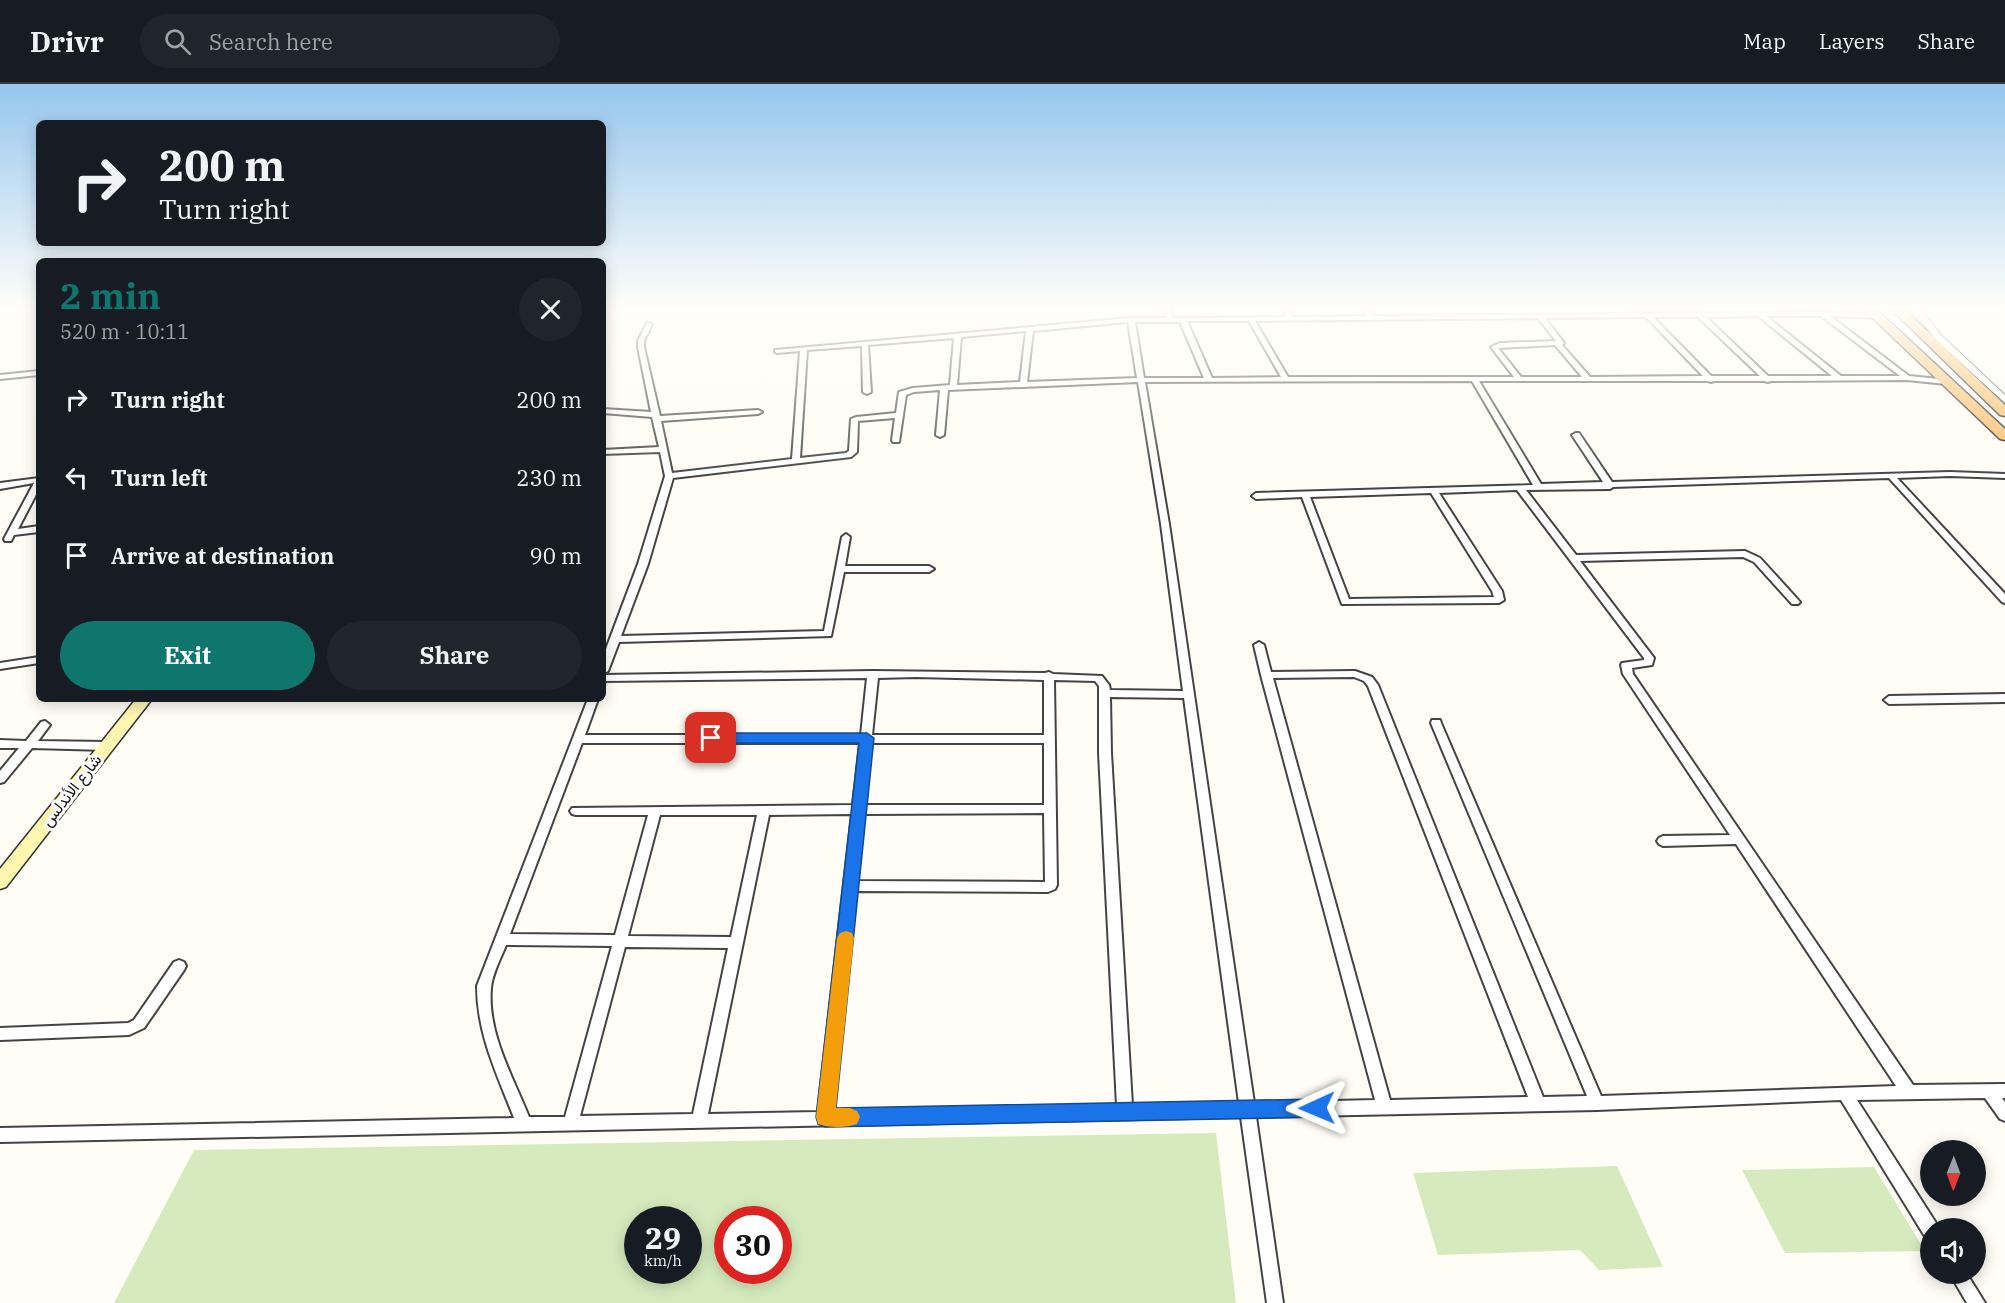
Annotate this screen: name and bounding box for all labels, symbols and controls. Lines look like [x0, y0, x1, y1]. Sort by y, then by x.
search box [140, 14, 560, 68]
text: Drivr [30, 23, 104, 60]
icon: search [161, 25, 194, 58]
text: Search here [209, 27, 333, 56]
text: Map [1743, 27, 1786, 55]
text: Layers [1819, 27, 1885, 55]
text: Share [1918, 27, 1975, 55]
text: 200 m [159, 138, 285, 193]
icon: right [60, 144, 138, 222]
text: Turn right [159, 191, 290, 226]
text: 2 min [60, 272, 161, 319]
button: close [519, 278, 582, 341]
text: 520 m · 10:11 [60, 318, 189, 345]
icon: right [60, 383, 93, 416]
text: Turn right [111, 385, 225, 414]
text: 200 m [516, 385, 582, 414]
icon: left [60, 461, 93, 494]
text: Turn left [111, 463, 207, 492]
text: 230 m [516, 463, 582, 492]
icon: arrive [60, 539, 93, 572]
text: Arrive at destination [111, 541, 334, 570]
text: 90 m [530, 541, 582, 570]
button: Exit [60, 621, 315, 690]
button: Share [327, 621, 582, 690]
pin [685, 712, 736, 763]
icon: arrive [694, 721, 727, 754]
street label: شارع الأندلس [37, 750, 107, 831]
position arrow [1285, 1076, 1349, 1140]
north arrow [1920, 1140, 1986, 1206]
map controls [1920, 1140, 1986, 1284]
speed limit sign: 30 [714, 1206, 792, 1284]
text: 29 [645, 1218, 681, 1257]
button: sound [1920, 1218, 1986, 1284]
text: km/h [644, 1251, 682, 1270]

